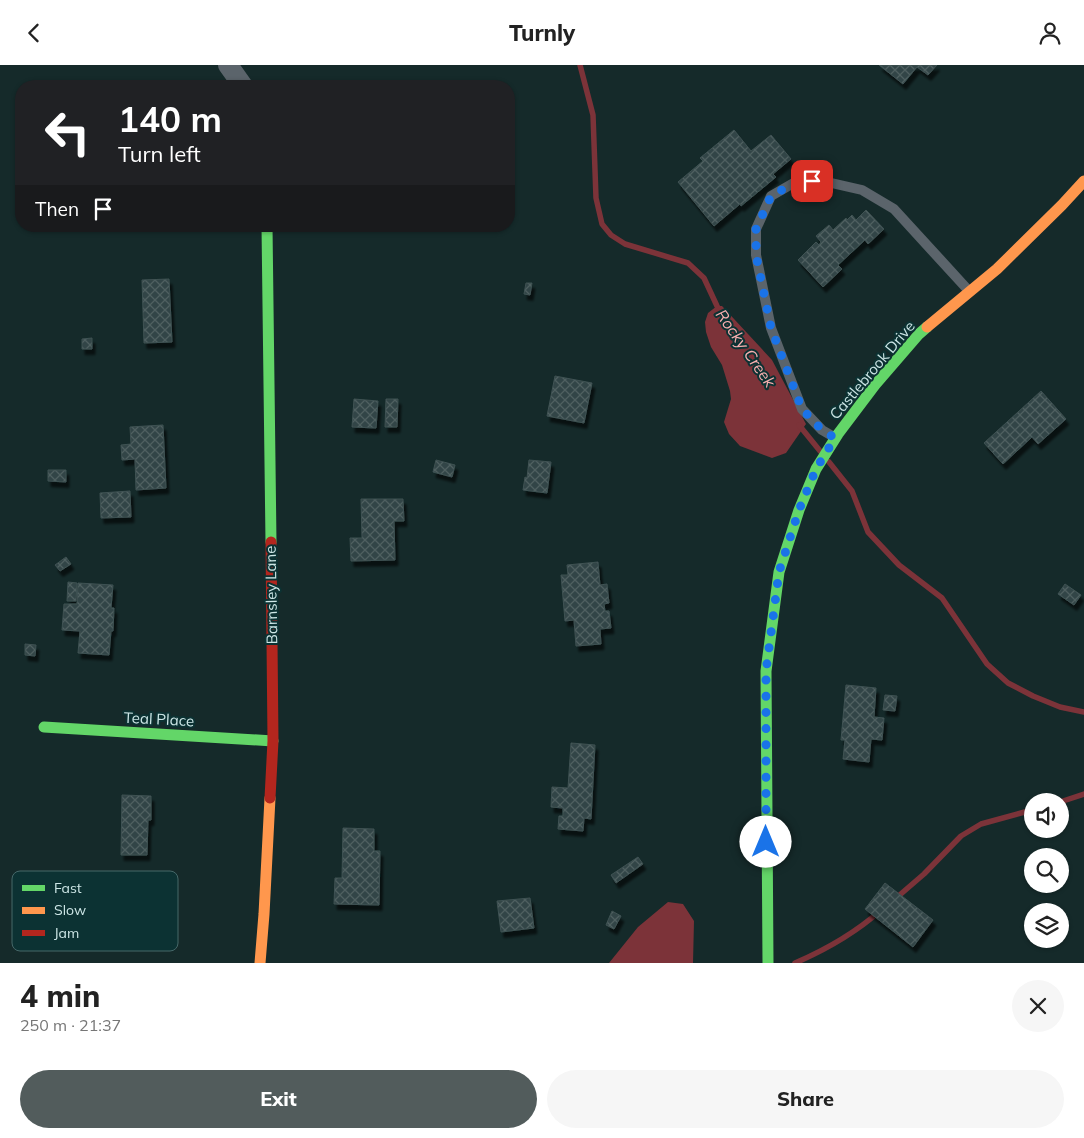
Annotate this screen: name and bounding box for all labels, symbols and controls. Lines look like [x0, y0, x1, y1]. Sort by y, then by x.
icon: back [20, 19, 48, 47]
text: Turnly [509, 19, 575, 47]
icon: person [1036, 19, 1064, 47]
text: 140 m [118, 97, 222, 141]
icon: left [35, 100, 100, 165]
text: Turn left [118, 140, 201, 168]
pin [791, 160, 833, 202]
icon: arrive [798, 167, 826, 195]
icon: arrive [89, 195, 117, 223]
text: Then [35, 197, 79, 221]
water label: Rocky Creek [712, 305, 781, 392]
street label: Castlebrook Drive [825, 317, 919, 423]
street label: Barnsley Lane [261, 546, 281, 644]
street label: Teal Place [123, 708, 195, 730]
map controls [1024, 793, 1069, 948]
button: sound [1024, 793, 1069, 838]
position arrow [739, 815, 791, 867]
button: search [1024, 848, 1069, 893]
legend [12, 871, 178, 951]
text: Fast [54, 879, 82, 897]
text: Slow [54, 901, 86, 919]
button: layers [1024, 903, 1069, 948]
text: Jam [54, 924, 79, 942]
text: 4 min [20, 977, 100, 1015]
button: close [1012, 980, 1064, 1032]
text: 250 m · 21:37 [20, 1015, 121, 1035]
button: Exit [20, 1070, 537, 1128]
button: Share [547, 1070, 1064, 1128]

